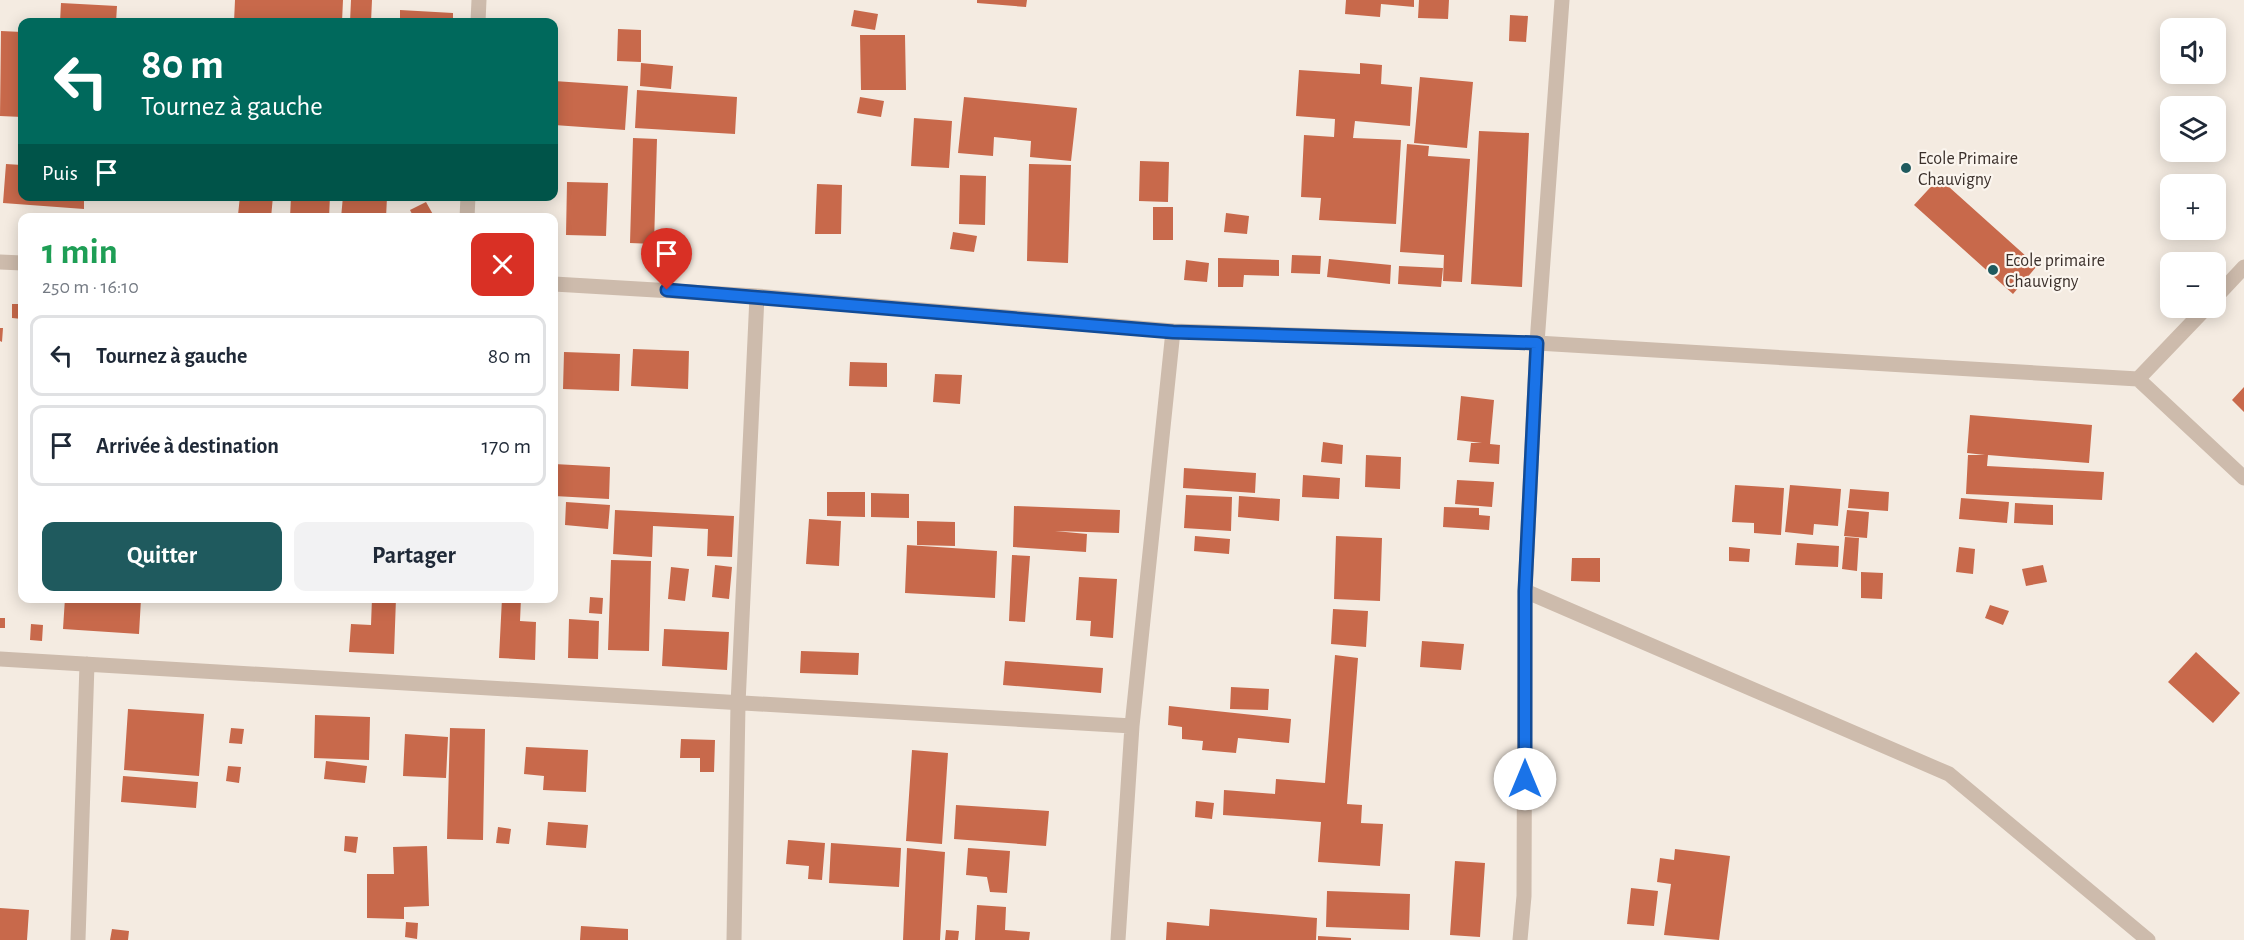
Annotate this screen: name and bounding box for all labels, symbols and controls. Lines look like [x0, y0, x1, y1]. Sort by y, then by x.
map controls [2160, 18, 2226, 318]
button: sound [2160, 18, 2226, 84]
icon: left [42, 42, 120, 120]
text: 80 m [141, 44, 224, 86]
text: Tournez à gauche [141, 93, 323, 120]
button: layers [2160, 96, 2226, 162]
place label: Ecole Primaire Chauvigny [1918, 150, 2018, 189]
icon: arrive [90, 156, 123, 189]
marker: Ecole Primaire Chauvigny [1899, 161, 1913, 175]
text: Puis [42, 162, 78, 184]
button: + [2160, 174, 2226, 240]
pin [641, 228, 692, 290]
button: close [471, 233, 534, 296]
text: 1 min [42, 234, 118, 270]
icon: arrive [650, 237, 683, 270]
place label: Ecole primaire Chauvigny [2005, 252, 2105, 291]
button: − [2160, 252, 2226, 318]
marker: Ecole primaire Chauvigny [1986, 263, 2000, 277]
text: 250 m · 16:10 [42, 277, 139, 297]
icon: left [45, 339, 78, 372]
text: Tournez à gauche [96, 345, 247, 367]
text: 80 m [488, 345, 531, 367]
icon: arrive [45, 429, 78, 462]
text: Arrivée à destination [96, 435, 279, 457]
text: 170 m [481, 435, 531, 457]
button: Quitter [42, 522, 282, 591]
button: Partager [294, 522, 534, 591]
position arrow [1493, 747, 1557, 811]

